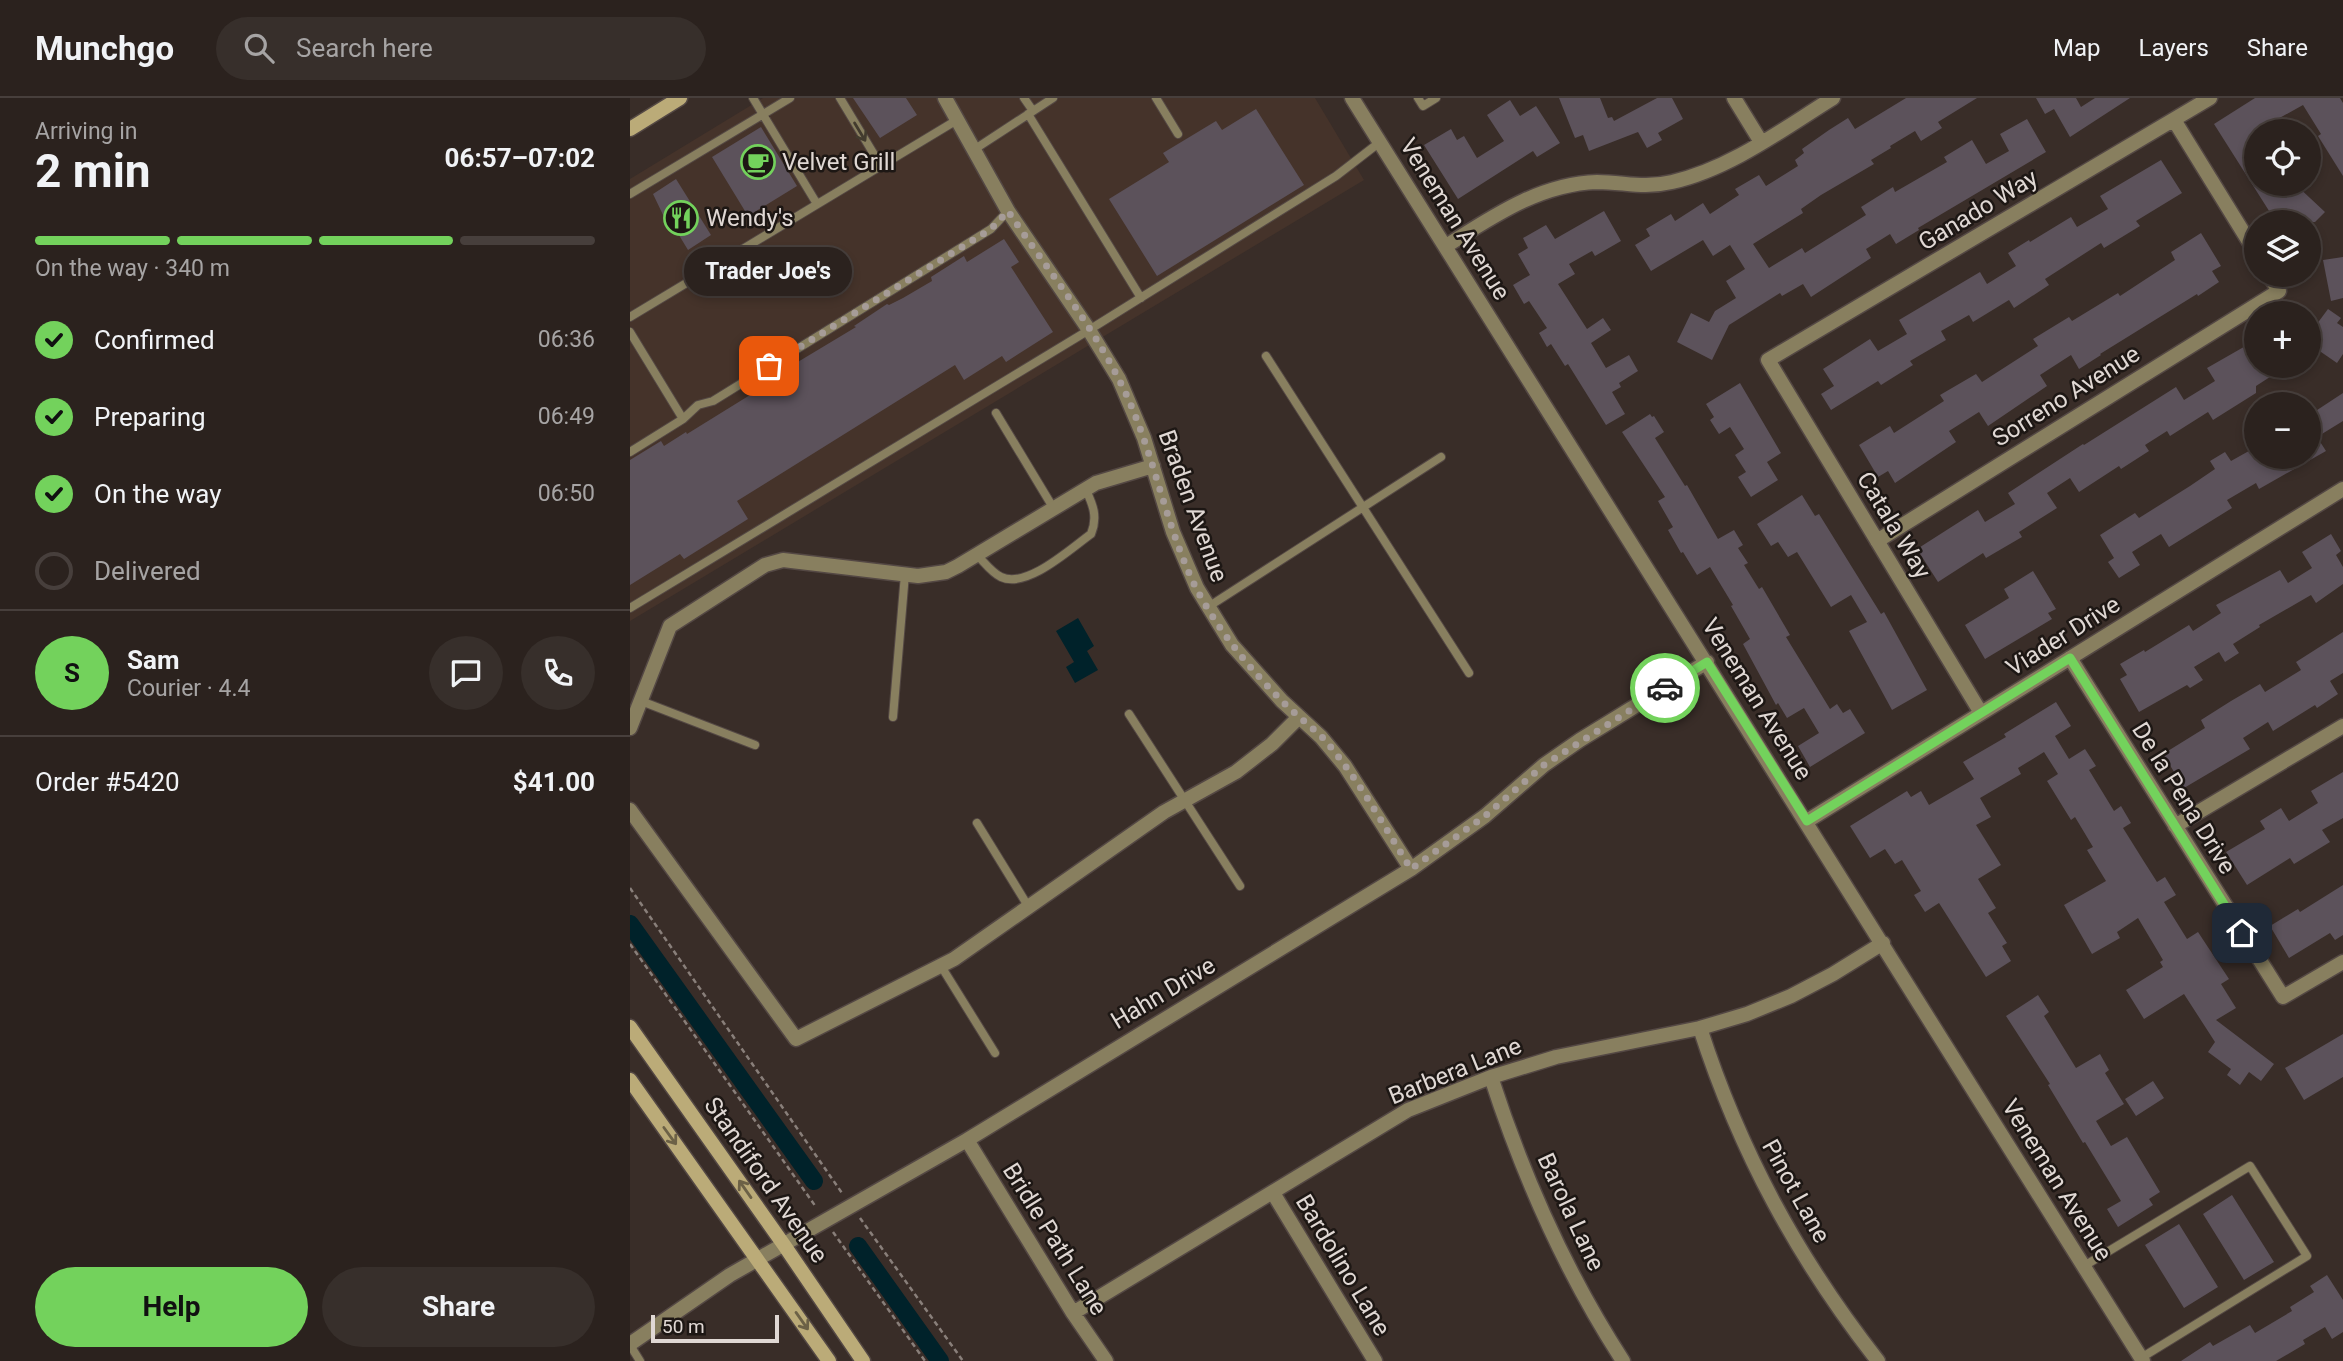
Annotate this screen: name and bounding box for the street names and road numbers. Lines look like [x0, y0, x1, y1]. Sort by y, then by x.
street label: Veneman Avenue [1394, 133, 1516, 305]
street label: Ganado Way [1913, 163, 2043, 257]
street label: Sorreno Avenue [1987, 340, 2145, 452]
street label: Braden Avenue [1153, 426, 1233, 586]
street label: Catala Way [1851, 467, 1937, 584]
street label: Viader Drive [2001, 590, 2125, 682]
street label: Veneman Avenue [1696, 613, 1818, 785]
street label: De la Pena Drive [2126, 717, 2242, 879]
street label: Hahn Drive [1106, 951, 1220, 1035]
street label: Barbera Lane [1384, 1032, 1526, 1110]
street label: Standiford Avenue [698, 1092, 834, 1268]
street label: Veneman Avenue [1996, 1094, 2118, 1266]
street label: Pinot Lane [1756, 1134, 1836, 1248]
street label: Barola Lane [1532, 1149, 1610, 1275]
street label: Bridle Path Lane [997, 1158, 1113, 1320]
street label: Bardolino Lane [1290, 1189, 1396, 1341]

